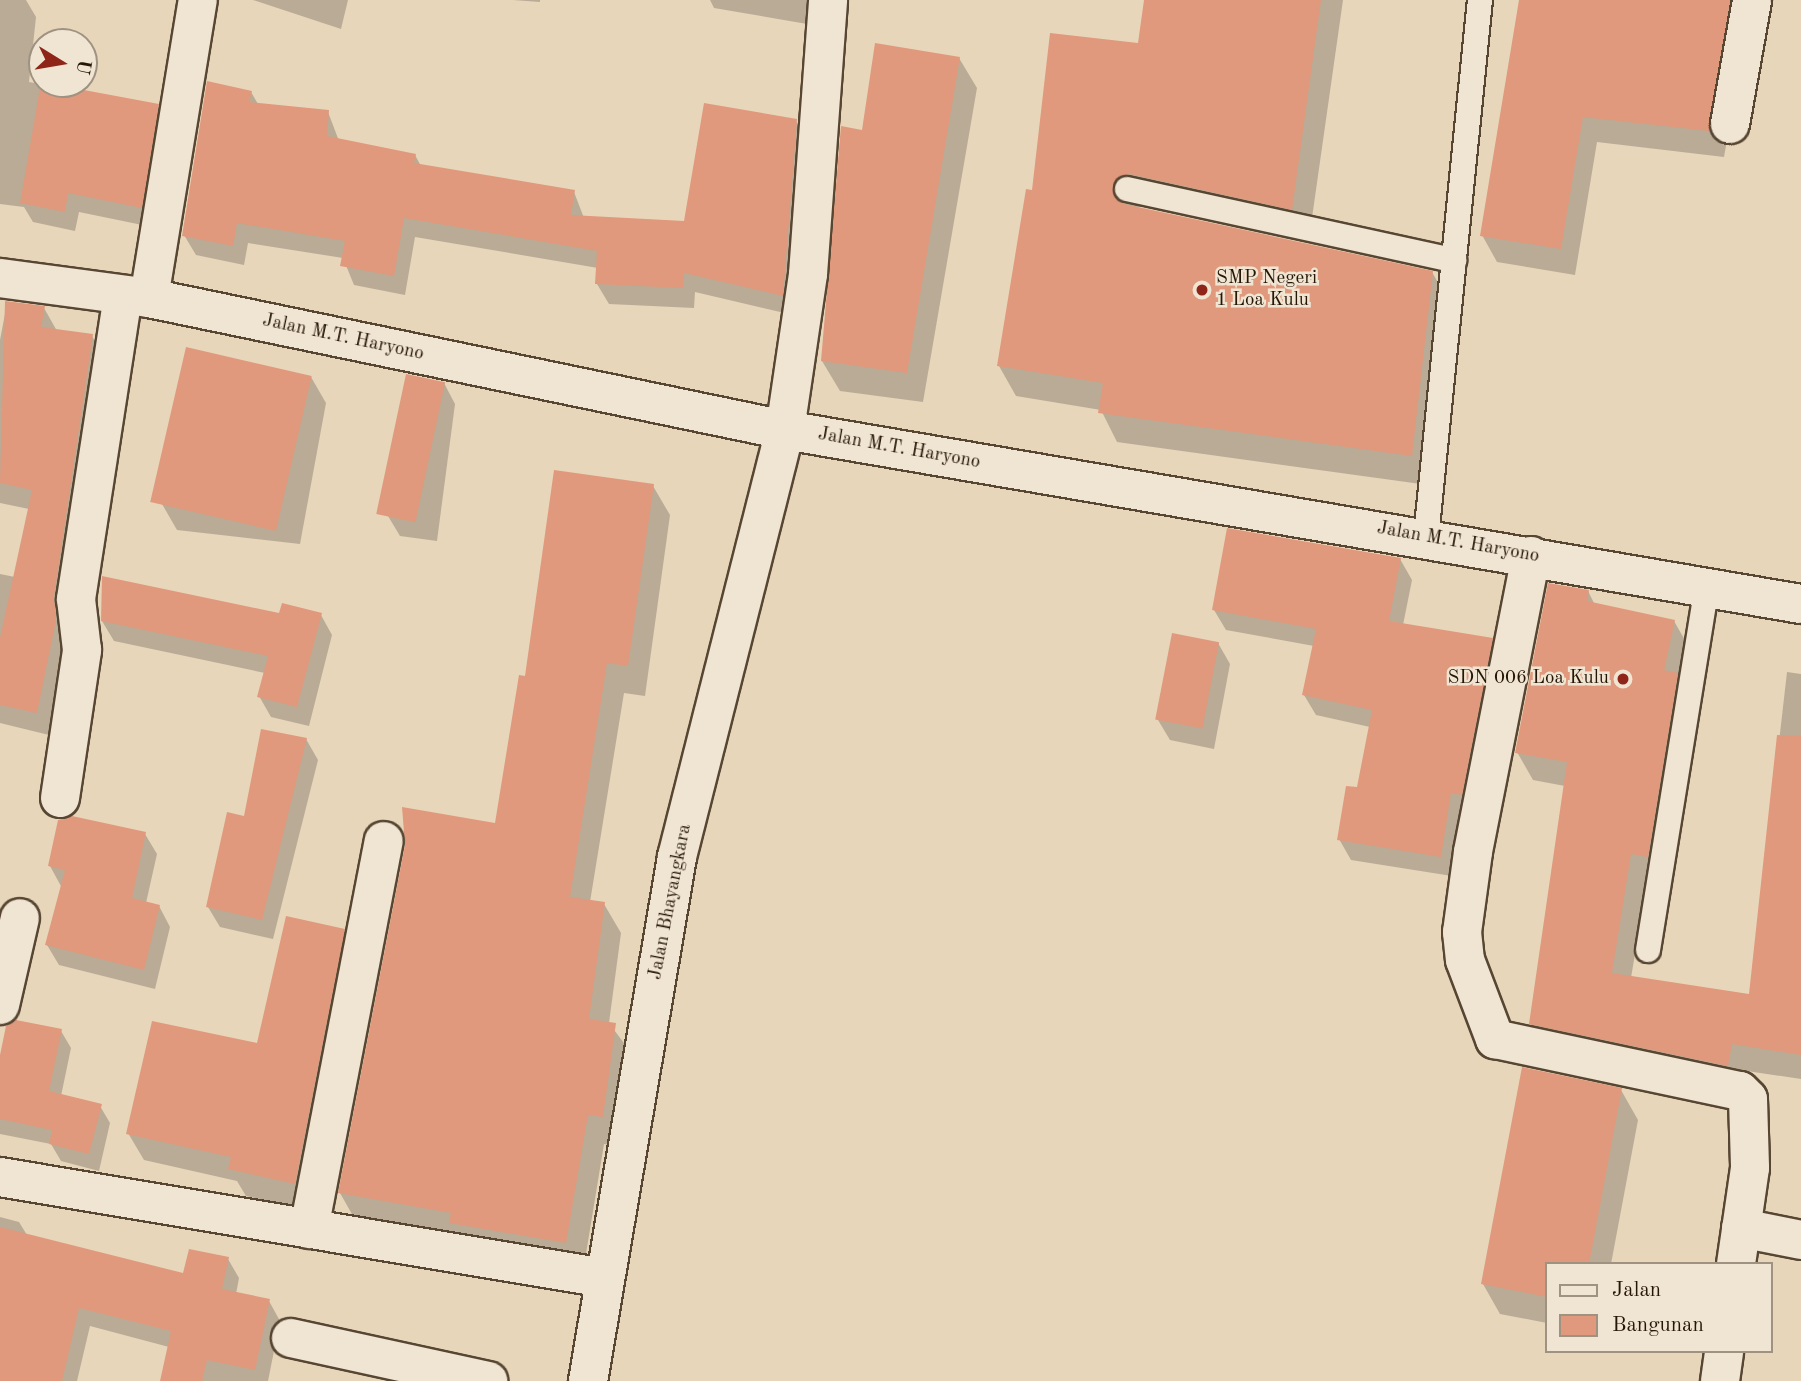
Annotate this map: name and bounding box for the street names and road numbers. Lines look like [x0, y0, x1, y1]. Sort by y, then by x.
street label: Jalan M.T. Haryono [260, 310, 426, 366]
street label: Jalan M.T. Haryono [816, 424, 982, 474]
street label: Jalan M.T. Haryono [1375, 518, 1541, 568]
street label: Jalan Bhayangkara [645, 822, 697, 982]

